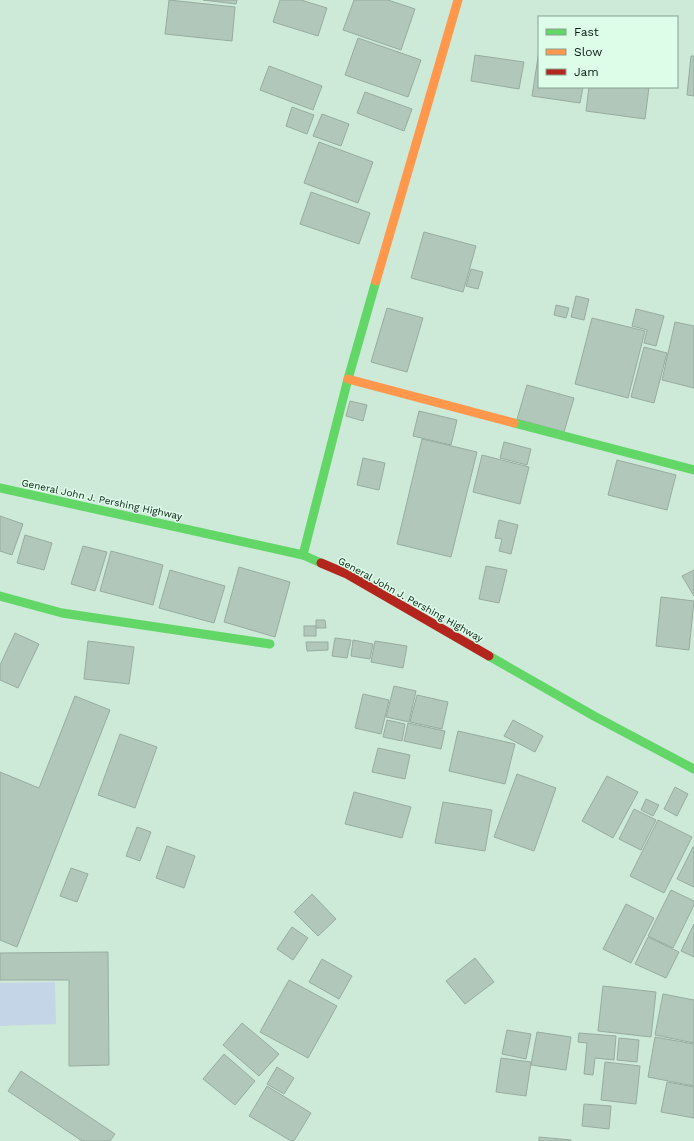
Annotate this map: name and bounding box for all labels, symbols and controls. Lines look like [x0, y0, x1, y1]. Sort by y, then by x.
legend [538, 16, 678, 88]
text: Fast [574, 25, 599, 39]
text: Slow [574, 45, 602, 59]
text: Jam [574, 65, 599, 79]
street label: General John J. Pershing Highway [21, 477, 184, 522]
street label: General John J. Pershing Highway [336, 555, 486, 644]

